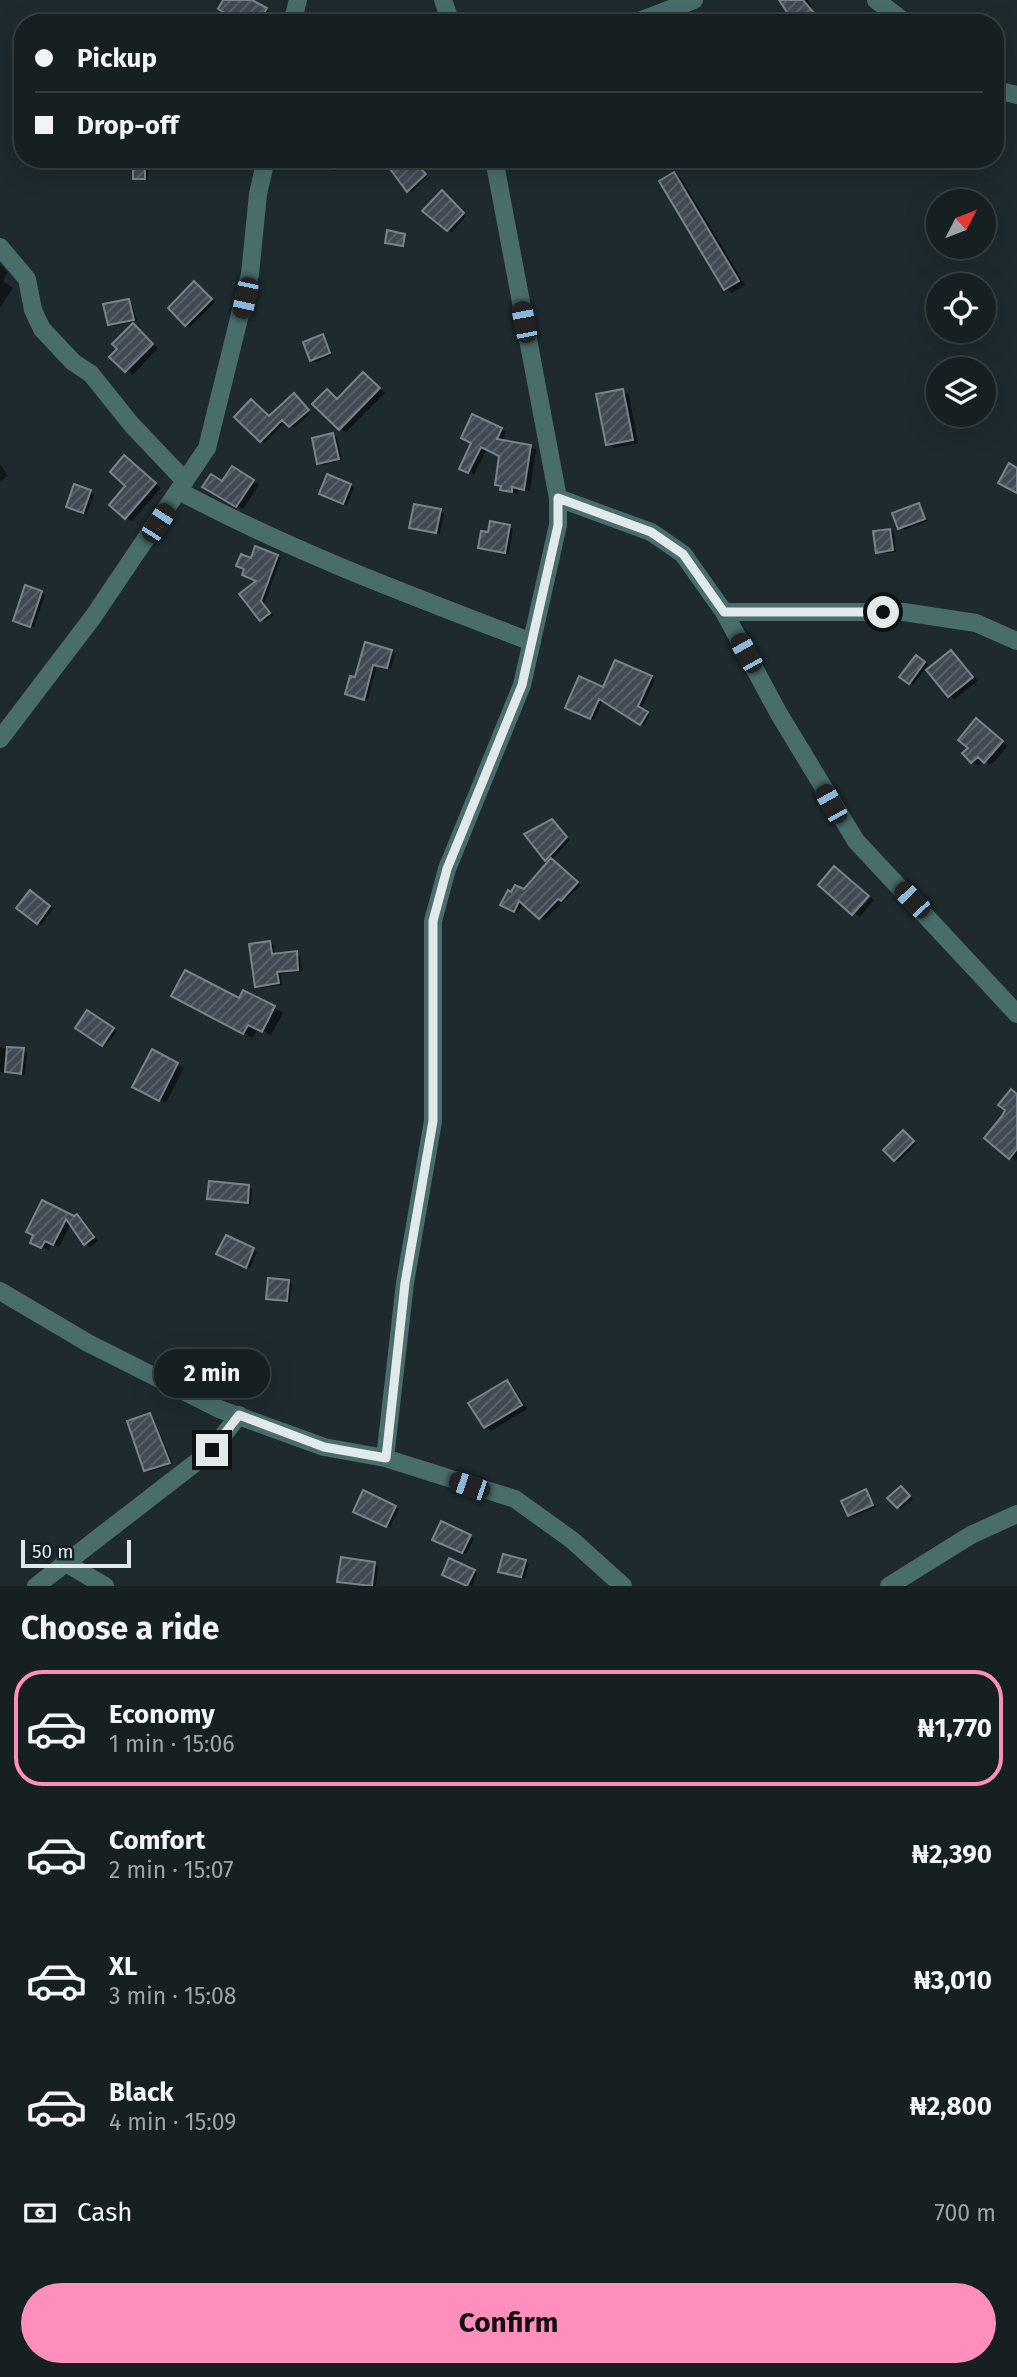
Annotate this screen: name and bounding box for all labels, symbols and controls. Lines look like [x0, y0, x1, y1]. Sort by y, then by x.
text: Pickup [77, 43, 157, 74]
text: Drop-off [77, 110, 179, 141]
north arrow [926, 189, 996, 259]
map controls [926, 189, 996, 427]
button: locate [926, 273, 996, 343]
car [231, 275, 260, 321]
car [510, 299, 539, 345]
button: layers [926, 357, 996, 427]
car [138, 500, 179, 546]
route start [867, 596, 899, 628]
car [727, 630, 766, 676]
car [812, 781, 851, 827]
car [890, 878, 935, 922]
callout: 2 min [154, 1348, 270, 1398]
text: 2 min [184, 1359, 240, 1387]
route end [196, 1434, 228, 1466]
car [446, 1469, 493, 1503]
scale bar [21, 1537, 131, 1569]
text: 50 m [32, 1540, 73, 1563]
text: Choose a ride [21, 1609, 219, 1647]
icon: car [25, 1697, 88, 1760]
text: Economy [109, 1699, 215, 1730]
text: ₦1,770 [917, 1713, 992, 1744]
text: 1 min · 15:06 [109, 1730, 235, 1758]
icon: car [25, 1823, 88, 1886]
text: Comfort [109, 1825, 205, 1856]
text: ₦2,390 [912, 1839, 992, 1870]
text: 2 min · 15:07 [109, 1856, 233, 1884]
icon: car [25, 1949, 88, 2012]
text: XL [109, 1951, 137, 1982]
text: ₦3,010 [914, 1965, 992, 1996]
text: 3 min · 15:08 [109, 1982, 236, 2010]
icon: car [25, 2075, 88, 2138]
text: Black [109, 2077, 174, 2108]
text: ₦2,800 [910, 2091, 992, 2122]
text: 4 min · 15:09 [109, 2108, 236, 2136]
icon: cash [21, 2194, 59, 2232]
text: Cash [77, 2197, 133, 2228]
text: 700 m [935, 2199, 996, 2227]
button: Confirm [21, 2283, 996, 2363]

